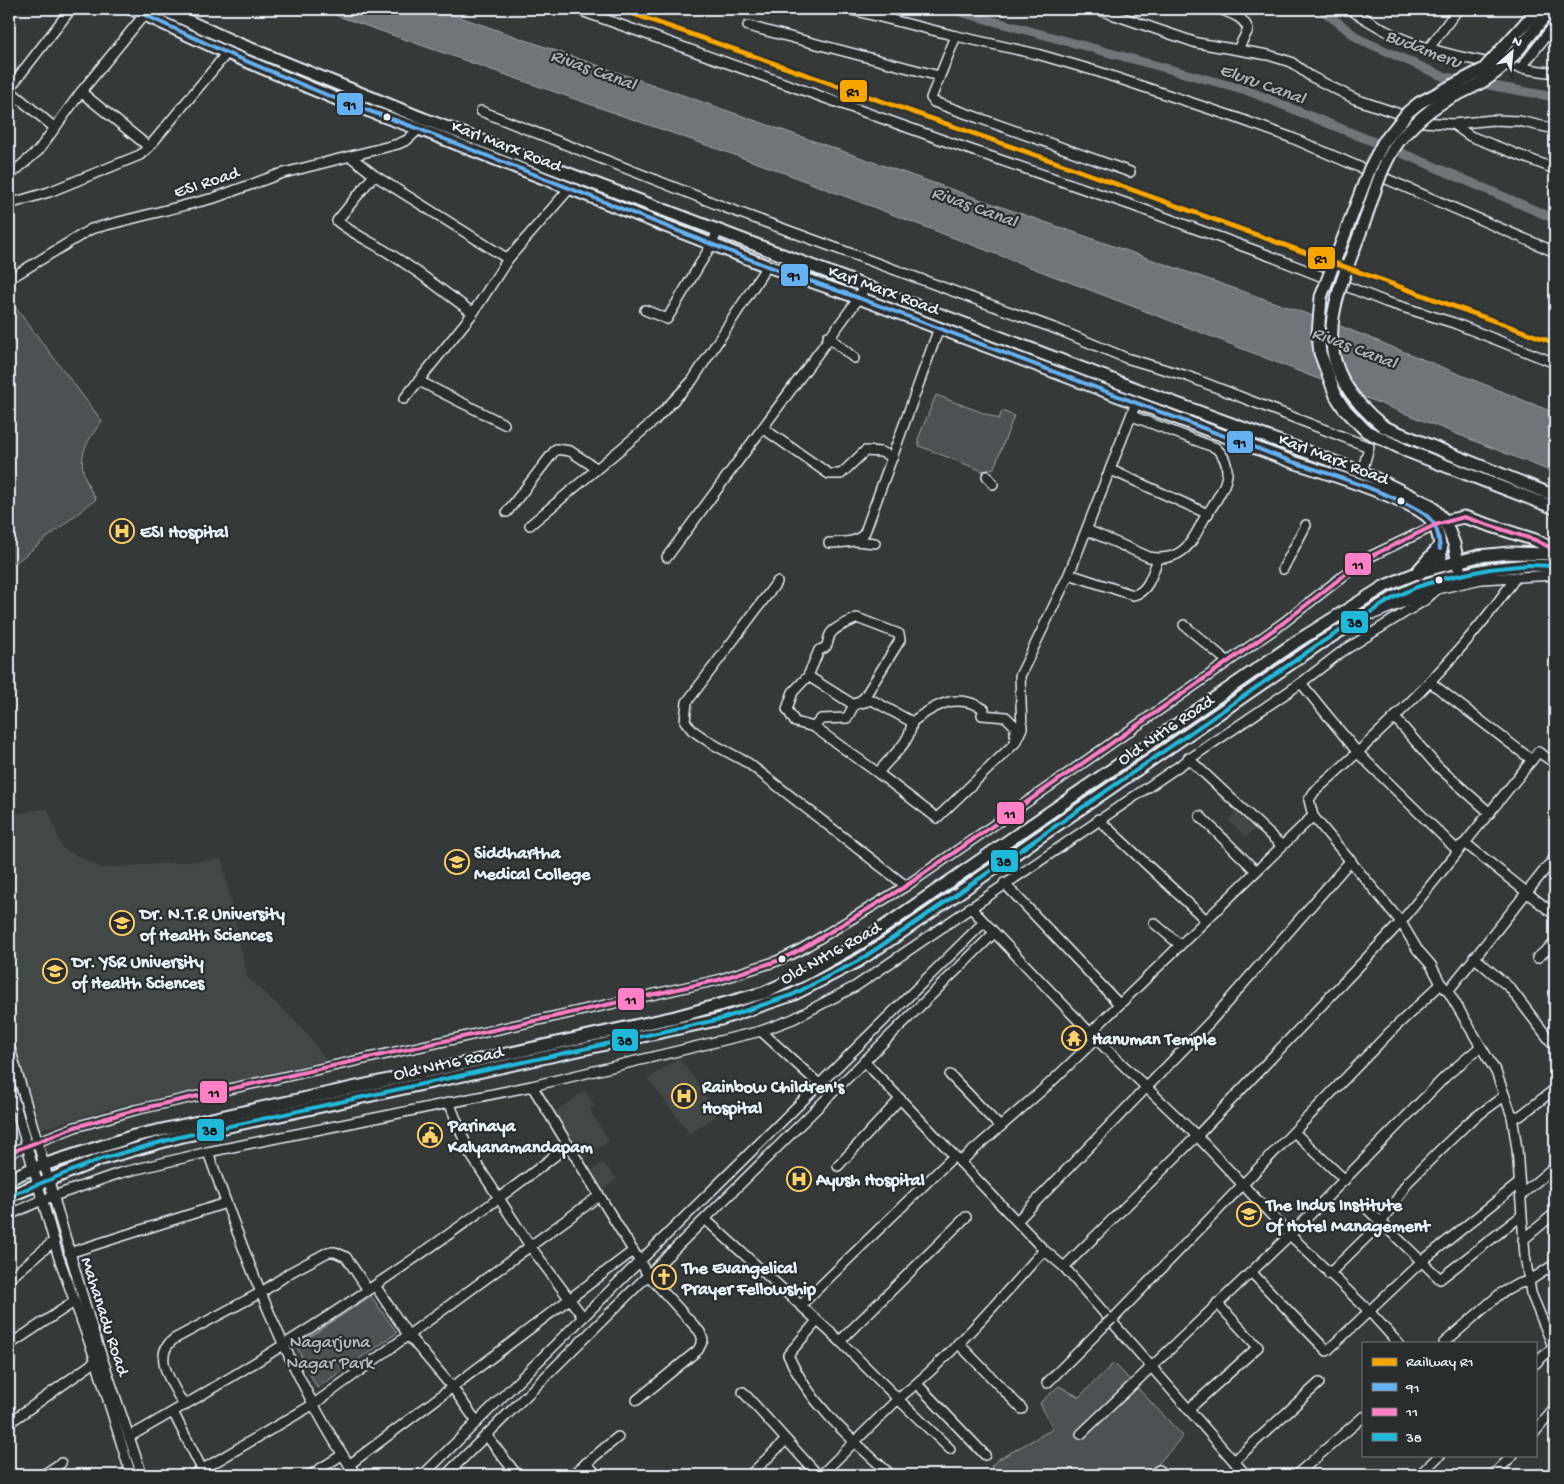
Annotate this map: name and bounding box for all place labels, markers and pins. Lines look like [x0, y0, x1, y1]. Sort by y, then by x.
unlabelled marker [382, 112, 392, 122]
unlabelled marker [1396, 496, 1406, 506]
hospital icon: ESI Hospital [109, 518, 135, 544]
place label: ESI Hospital [140, 523, 228, 544]
unlabelled marker [1434, 575, 1444, 585]
place label: Siddhartha Medical College [474, 844, 591, 886]
school or university icon: Siddhartha Medical College [444, 849, 470, 875]
place label: Dr. N.T.R University of Health Sciences [138, 905, 285, 947]
school or university icon: Dr. N.T.R University of Health Sciences [109, 910, 135, 936]
place label: Dr. YSR University of Health Sciences [70, 953, 206, 995]
unlabelled marker [777, 954, 787, 964]
school or university icon: Dr. YSR University of Health Sciences [42, 958, 68, 984]
temple icon: Hanuman Temple [1061, 1025, 1087, 1051]
place label: Hanuman Temple [1092, 1030, 1217, 1051]
place label: Rainbow Children's Hospital [701, 1078, 846, 1120]
hospital icon: Rainbow Children's Hospital [671, 1083, 697, 1109]
place label: Parinaya Kalyanamandapam [447, 1117, 593, 1159]
public building icon: Parinaya Kalyanamandapam [417, 1122, 443, 1148]
hospital icon: Ayush Hospital [786, 1166, 812, 1192]
place label: Ayush Hospital [815, 1171, 925, 1192]
place label: The Indus Institute Of Hotel Management [1264, 1196, 1431, 1238]
school or university icon: The Indus Institute Of Hotel Management [1236, 1201, 1262, 1227]
place label: The Evangelical Prayer Fellowship [680, 1259, 816, 1301]
church icon: The Evangelical Prayer Fellowship [651, 1264, 677, 1290]

